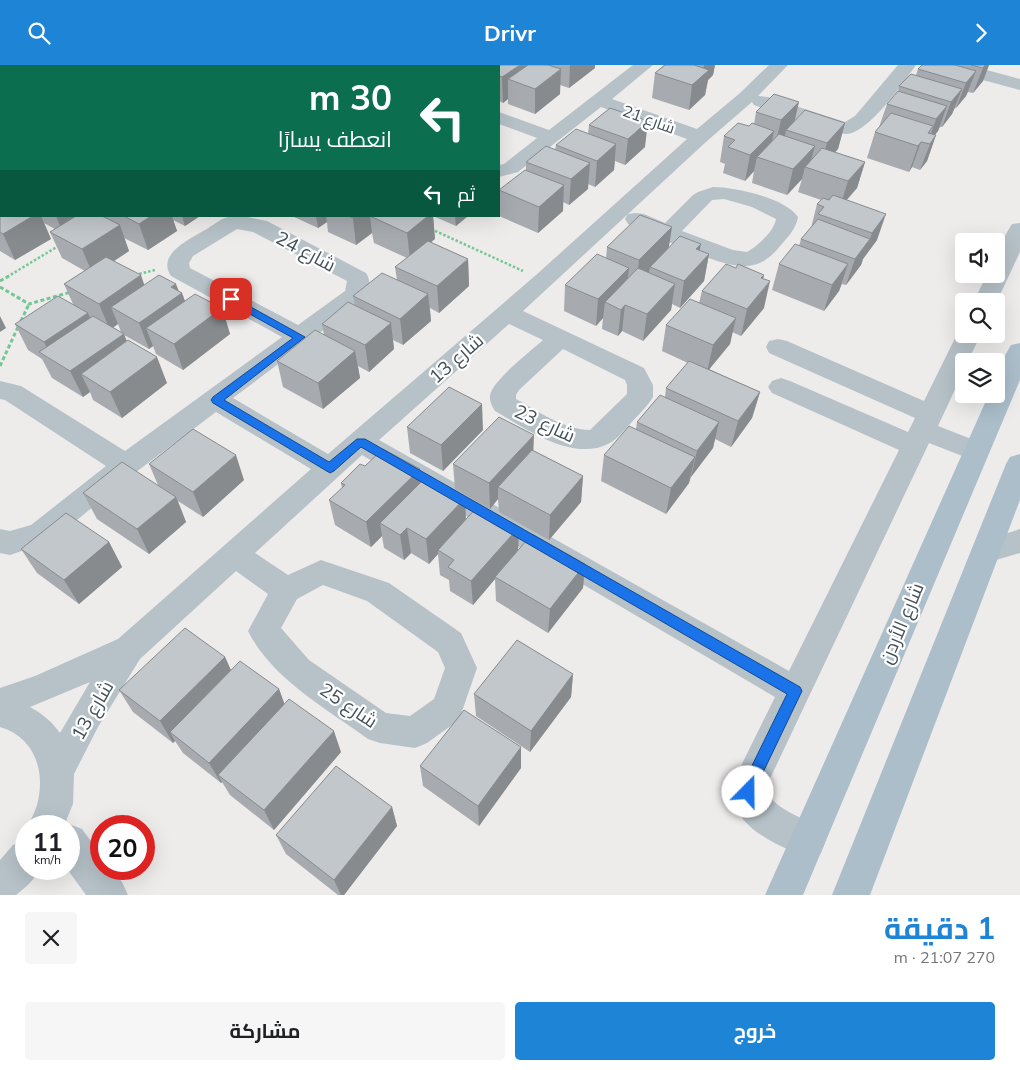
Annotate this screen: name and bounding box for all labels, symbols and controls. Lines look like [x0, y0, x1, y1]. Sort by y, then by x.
icon: search [25, 19, 53, 47]
text: Drivr [484, 19, 536, 47]
icon: forward [967, 19, 995, 47]
text: 30 m [309, 75, 392, 119]
icon: left [410, 85, 475, 150]
street label: شارع 21 [619, 100, 678, 140]
text: انعطف يسارًا [278, 125, 392, 153]
icon: left [419, 180, 447, 208]
text: ثم [457, 182, 475, 206]
street label: شارع 24 [271, 225, 340, 279]
map controls [955, 233, 1005, 403]
button: sound [955, 233, 1005, 283]
pin [210, 278, 252, 320]
icon: arrive [217, 285, 245, 313]
button: search [955, 293, 1005, 343]
street label: شارع 13 [424, 328, 490, 390]
button: layers [955, 353, 1005, 403]
street label: 23 شارع [510, 398, 579, 449]
street label: شارع الأردن [873, 579, 931, 668]
street label: شارع 13 [65, 676, 120, 745]
street label: شارع 25 [314, 677, 382, 735]
position arrow [721, 765, 773, 817]
speed limit sign: 20 [90, 815, 155, 880]
text: 11 [32, 826, 63, 857]
text: km/h [34, 852, 61, 867]
text: 1 دقيقة [884, 909, 995, 947]
button: close [25, 912, 77, 964]
text: 270 m · 21:07 [894, 947, 995, 967]
button: مشاركة [25, 1002, 505, 1060]
button: خروج [515, 1002, 995, 1060]

